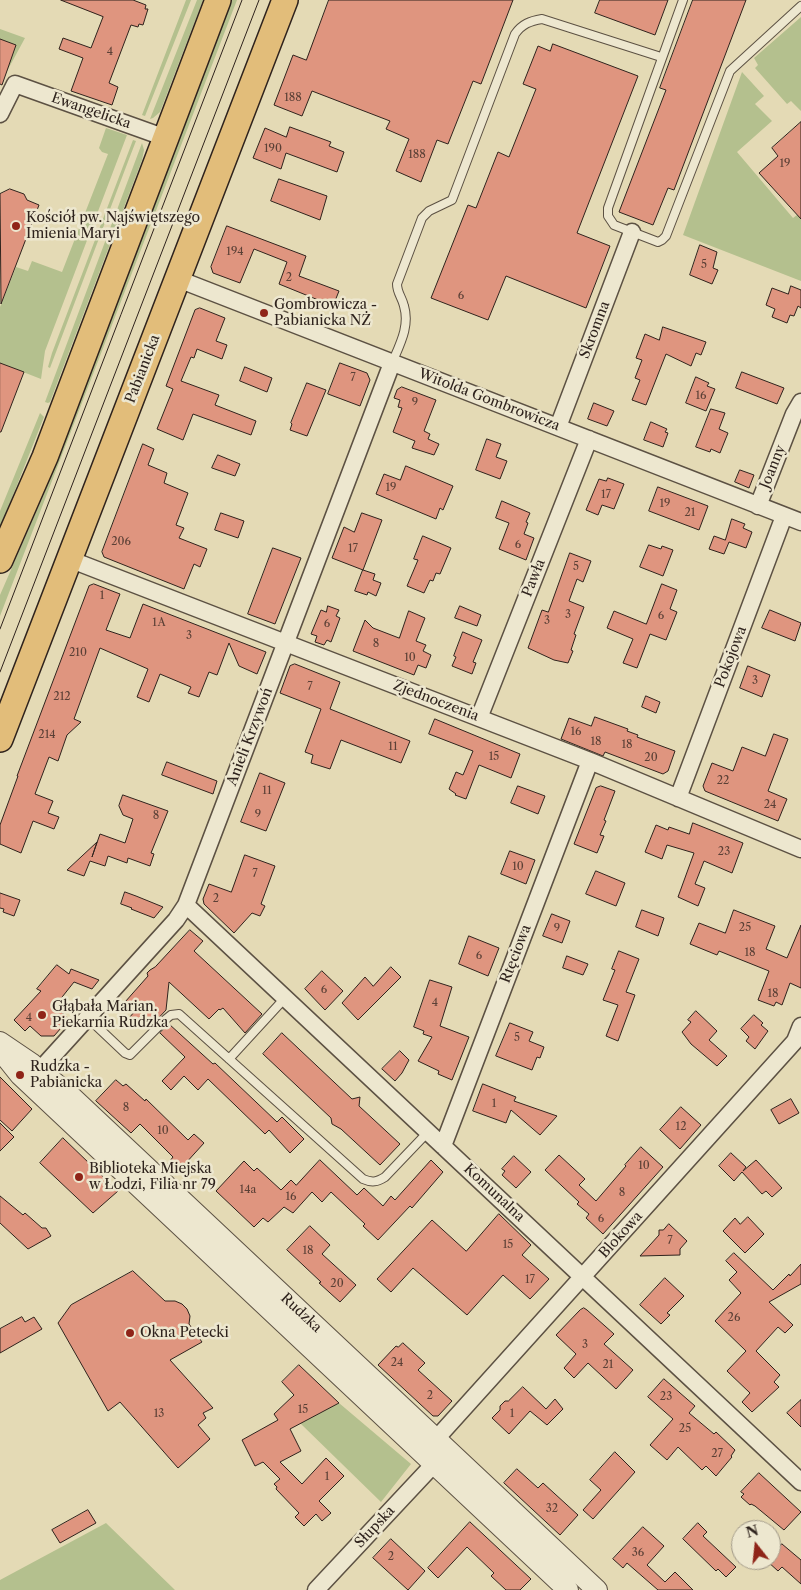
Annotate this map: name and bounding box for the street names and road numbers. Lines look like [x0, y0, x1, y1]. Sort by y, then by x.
street label: Ewangelicka [49, 90, 133, 132]
street label: Skromna [576, 299, 614, 361]
street label: Pabianicka [122, 332, 164, 406]
street label: Witolda Gombrowicza [416, 365, 562, 435]
street label: Joanny [757, 443, 789, 491]
street label: Pawła [519, 557, 549, 599]
street label: Pokojowa [712, 624, 750, 690]
street label: Zjednoczenia [391, 677, 481, 725]
street label: Anieli Krzywoń [224, 686, 276, 788]
street label: Rtęciowa [497, 922, 535, 986]
street label: Komunalna [460, 1161, 528, 1225]
street label: Blokowa [596, 1208, 646, 1262]
street label: Rudzka [277, 1290, 325, 1336]
street label: Słupska [351, 1503, 399, 1551]

